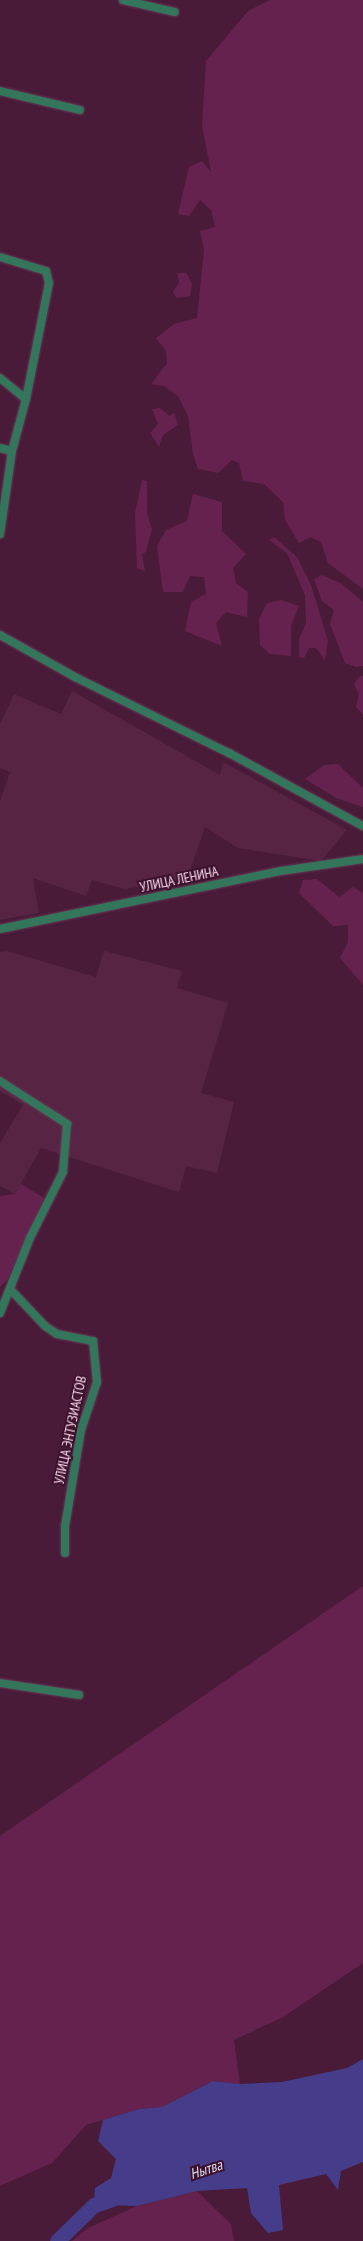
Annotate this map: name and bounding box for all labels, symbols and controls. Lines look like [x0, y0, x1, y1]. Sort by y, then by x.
street label: УЛИЦА ЛЕНИНА [138, 862, 220, 896]
street label: УЛИЦА ЭНТУЗИАСТОВ [50, 1374, 90, 1486]
water label: Нытва [188, 2155, 224, 2183]

